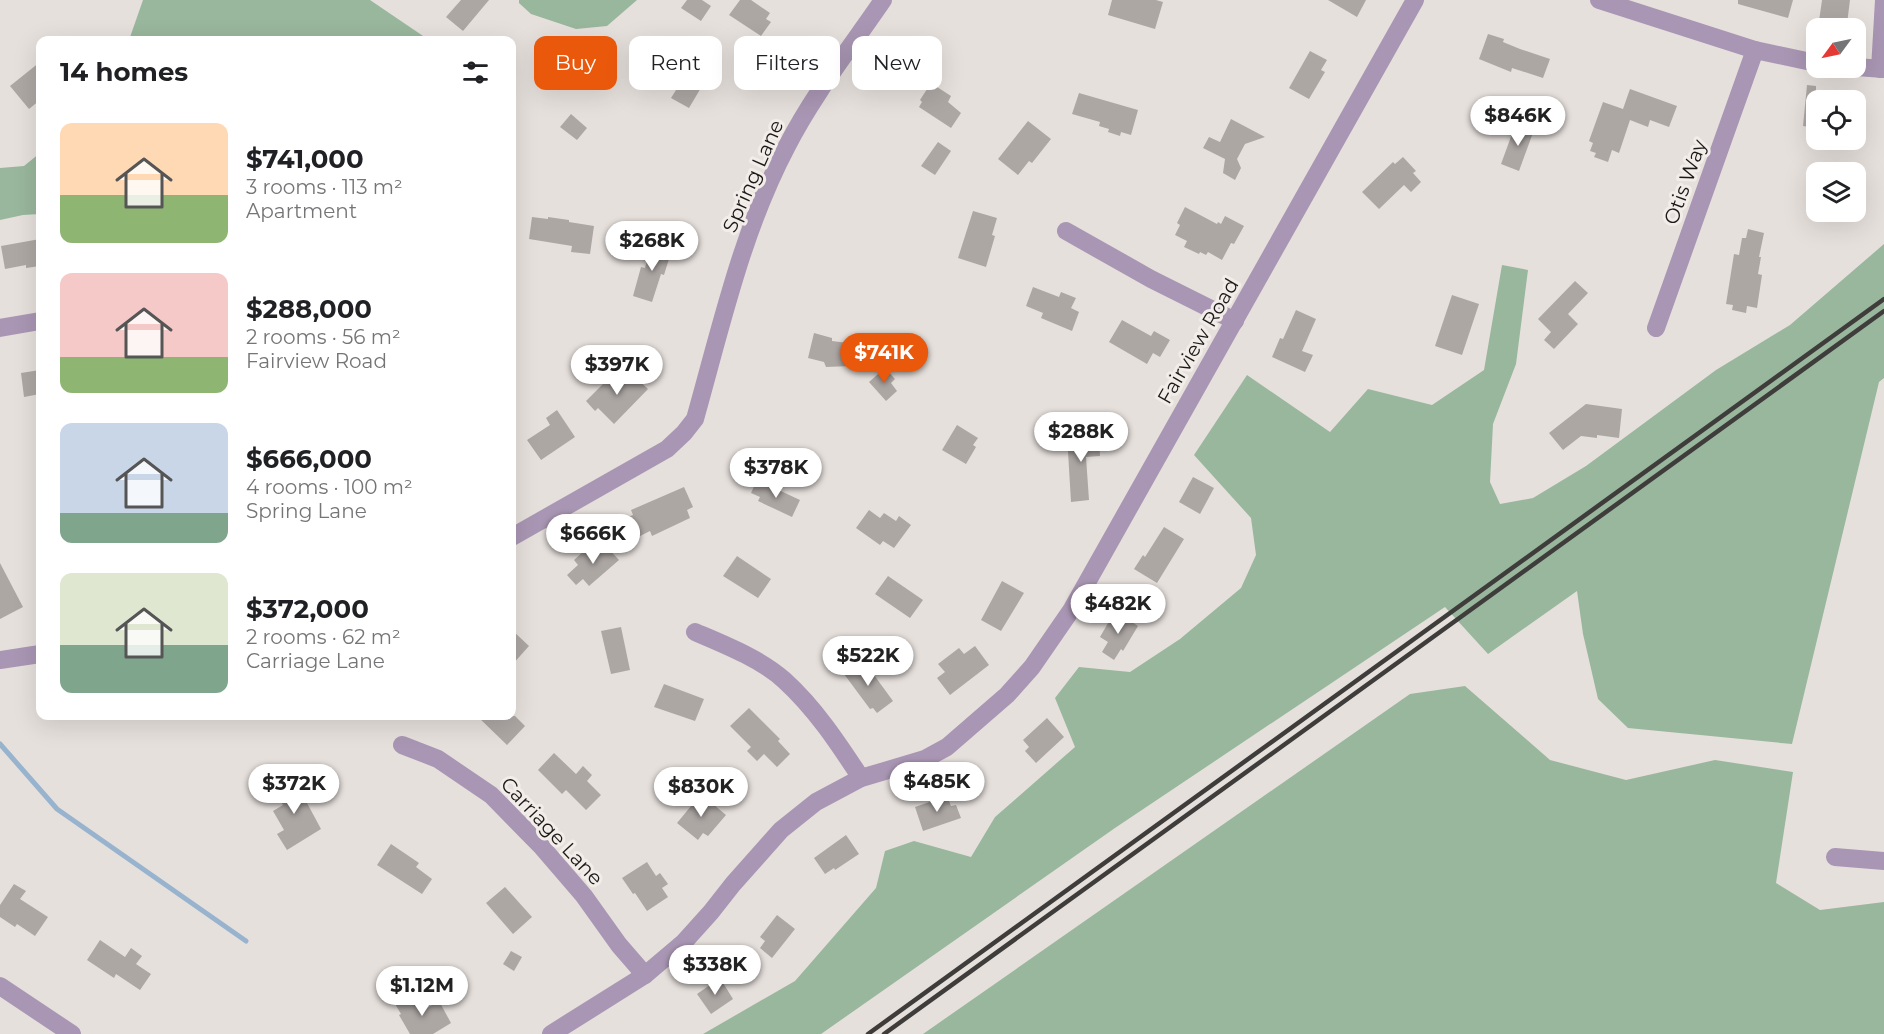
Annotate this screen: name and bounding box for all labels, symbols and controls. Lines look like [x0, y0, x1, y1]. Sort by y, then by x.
north arrow [1806, 18, 1866, 78]
map controls [1806, 18, 1866, 222]
chip: Buy [534, 36, 617, 90]
chip: Rent [629, 36, 722, 90]
chip: Filters [734, 36, 840, 90]
chip: New [852, 36, 942, 90]
text: 14 homes [60, 56, 188, 88]
icon: filters [459, 56, 492, 89]
button: locate [1806, 90, 1866, 150]
pin: $846K [1476, 96, 1560, 147]
text: $846K [1484, 103, 1552, 127]
street label: Spring Lane [717, 116, 789, 236]
street label: Otis Way [1659, 136, 1712, 228]
text: $741,000 [246, 143, 364, 175]
icon: home [108, 147, 180, 219]
button: layers [1806, 162, 1866, 222]
text: 3 rooms · 113 m² [246, 175, 403, 199]
text: Apartment [246, 199, 357, 223]
pin: $268K [610, 221, 694, 272]
text: $268K [619, 228, 685, 252]
street label: Fairview Road [1152, 274, 1244, 408]
text: $288,000 [246, 293, 372, 325]
icon: home [108, 297, 180, 369]
text: 2 rooms · 56 m² [246, 325, 401, 349]
pin: $741K [842, 333, 926, 384]
text: $741K [854, 340, 914, 364]
pin: $397K [575, 345, 659, 396]
text: Fairview Road [246, 349, 387, 373]
text: $397K [585, 352, 649, 376]
pin: $288K [1039, 412, 1123, 463]
text: $288K [1048, 419, 1114, 443]
text: $666,000 [246, 443, 372, 475]
icon: home [108, 447, 180, 519]
pin: $378K [734, 448, 818, 499]
text: $378K [744, 455, 808, 479]
text: 4 rooms · 100 m² [246, 475, 413, 499]
text: Spring Lane [246, 499, 367, 523]
pin: $666K [551, 514, 635, 565]
text: $666K [560, 521, 626, 545]
pin: $482K [1076, 584, 1160, 635]
text: $482K [1085, 591, 1151, 615]
text: $372,000 [246, 593, 369, 625]
icon: home [108, 597, 180, 669]
text: 2 rooms · 62 m² [246, 625, 401, 649]
pin: $522K [826, 636, 910, 687]
text: $522K [837, 643, 899, 667]
text: Carriage Lane [246, 649, 385, 673]
pin: $485K [895, 762, 979, 813]
pin: $372K [252, 764, 336, 815]
pin: $830K [659, 767, 743, 818]
text: $485K [904, 769, 970, 793]
text: $372K [262, 771, 326, 795]
street label: Carriage Lane [496, 772, 608, 890]
text: $830K [668, 774, 734, 798]
pin: $338K [673, 945, 757, 996]
text: $338K [683, 952, 747, 976]
pin: $1.12M [373, 966, 471, 1017]
text: $1.12M [390, 973, 454, 997]

